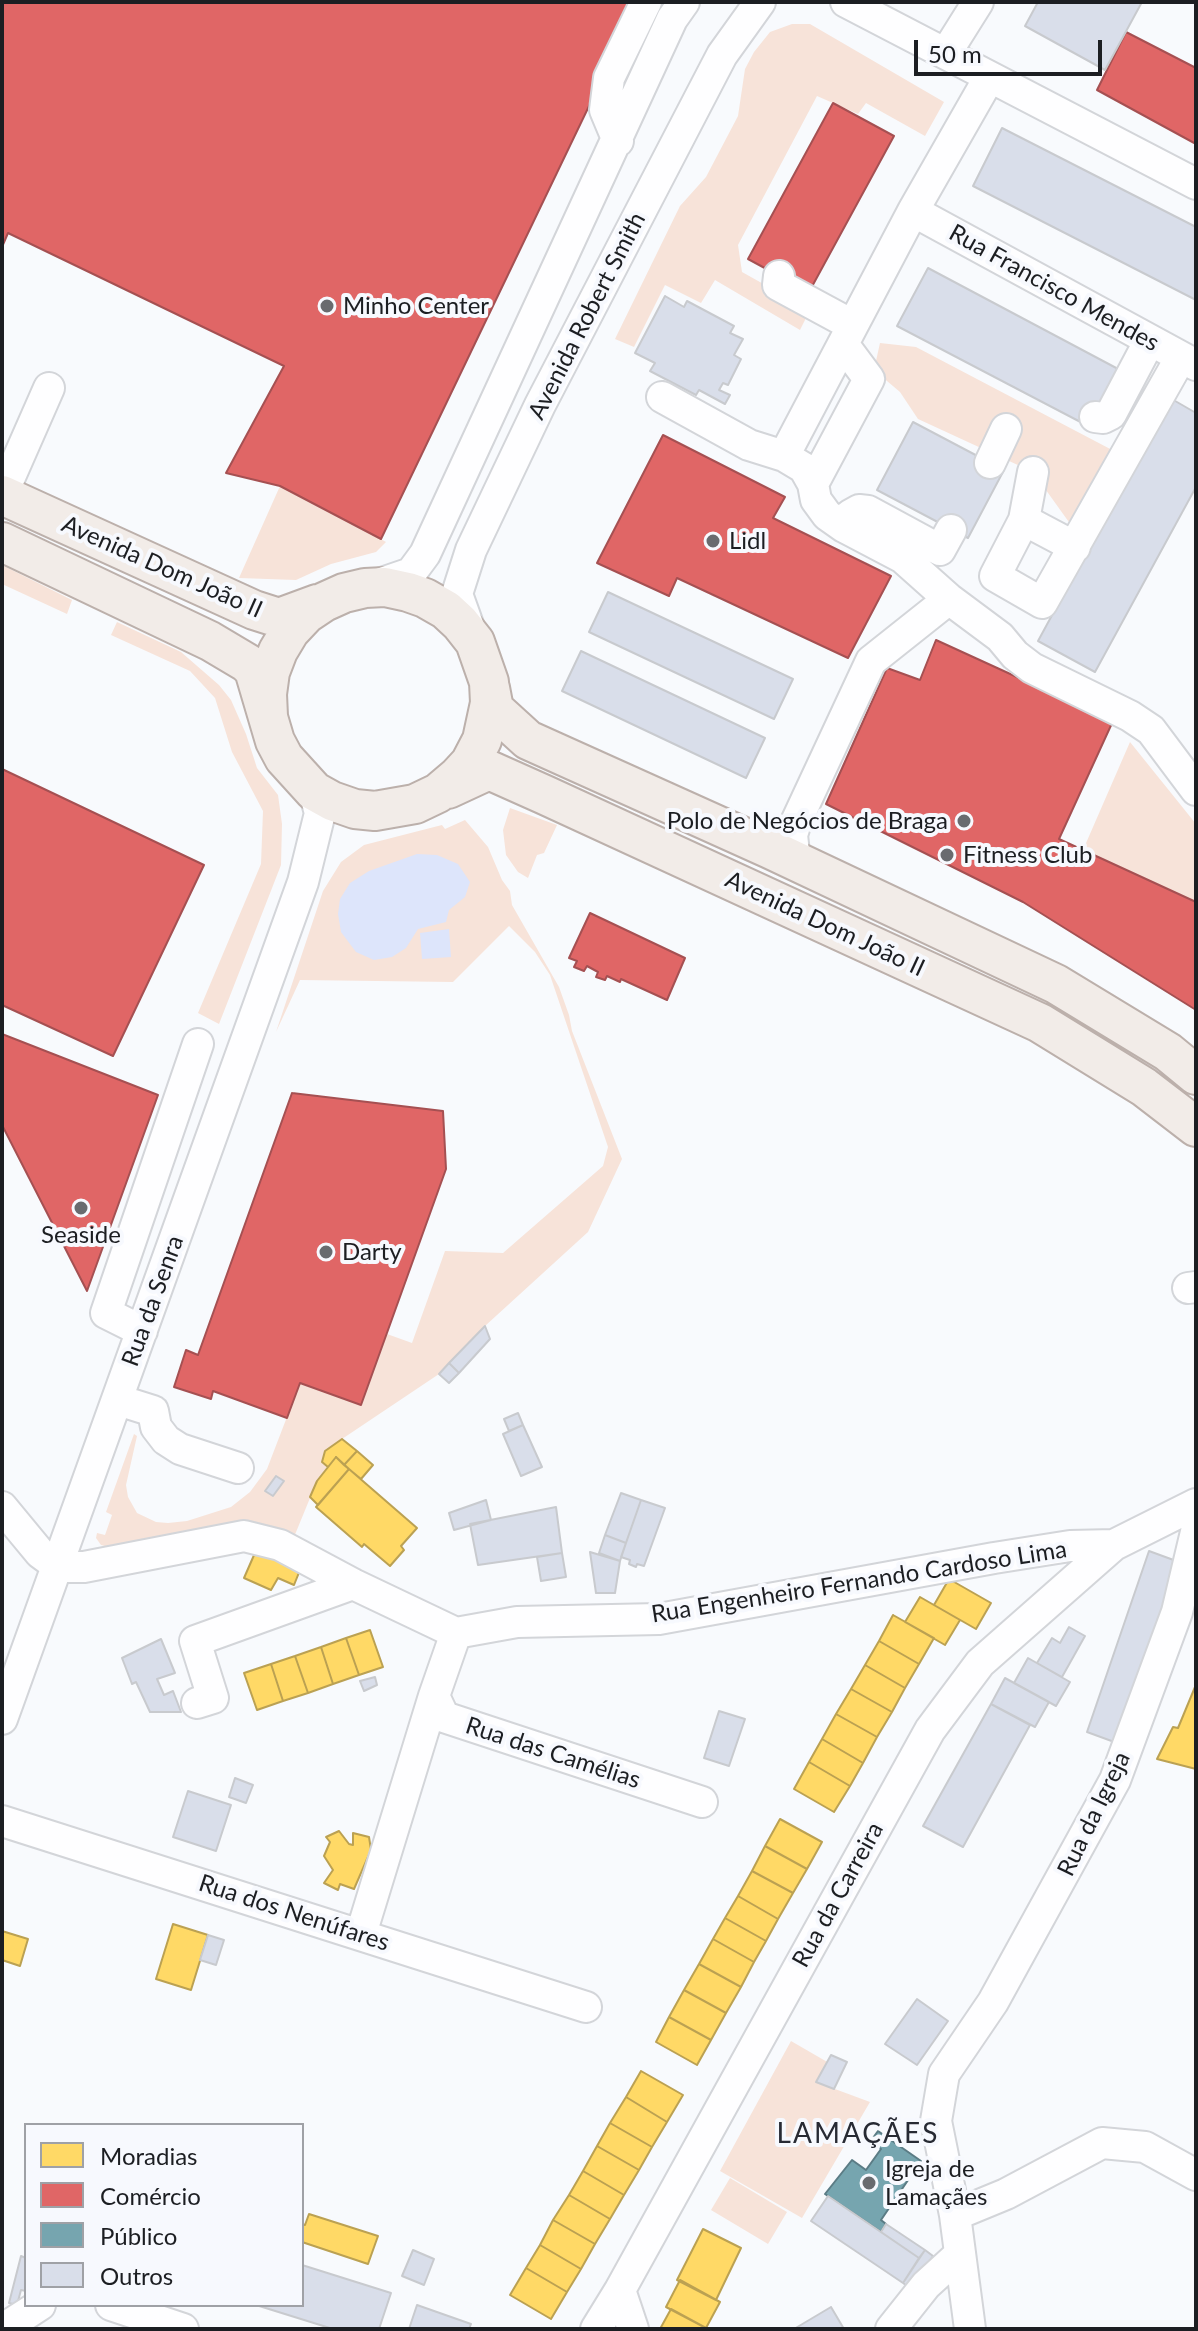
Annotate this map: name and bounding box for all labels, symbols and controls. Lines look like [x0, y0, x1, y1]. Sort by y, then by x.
scale bar [918, 24, 1106, 74]
text: 50 m [928, 39, 982, 68]
street label: Avenida Robert Smith [522, 208, 652, 424]
street label: Rua Francisco Mendes [944, 218, 1164, 358]
place label: Minho Center [343, 292, 489, 320]
marker: Minho Center [318, 297, 336, 315]
street label: Avenida Dom João II [57, 510, 267, 624]
place label: Lidl [729, 527, 766, 555]
marker: Lidl [704, 532, 722, 550]
place label: Polo de Negócios de Braga [667, 807, 948, 835]
marker: Polo de Negócios de Braga [955, 812, 973, 830]
place label: Fitness Club [963, 841, 1092, 869]
marker: Fitness Club [938, 846, 956, 864]
street label: Avenida Dom João II [721, 865, 929, 983]
marker: Seaside [72, 1199, 90, 1217]
place label: Seaside [41, 1221, 121, 1249]
street label: Rua da Senra [116, 1232, 190, 1370]
place label: Darty [342, 1238, 402, 1266]
marker: Darty [317, 1243, 335, 1261]
street label: Rua Engenheiro Fernando Cardoso Lima [649, 1535, 1069, 1629]
street label: Rua das Camélias [462, 1711, 644, 1795]
street label: Rua da Igreja [1051, 1747, 1137, 1881]
street label: Rua da Carreira [786, 1817, 890, 1973]
street label: Rua dos Nenúfares [195, 1869, 393, 1957]
district label: LAMAÇÃES [777, 2117, 939, 2151]
legend [24, 2123, 304, 2307]
text: Moradias [100, 2141, 198, 2170]
place label: Igreja de Lamaçães [885, 2155, 987, 2211]
marker: Igreja de Lamaçães [860, 2174, 878, 2192]
text: Comércio [100, 2181, 201, 2210]
text: Público [100, 2221, 177, 2250]
text: Outros [100, 2261, 173, 2290]

